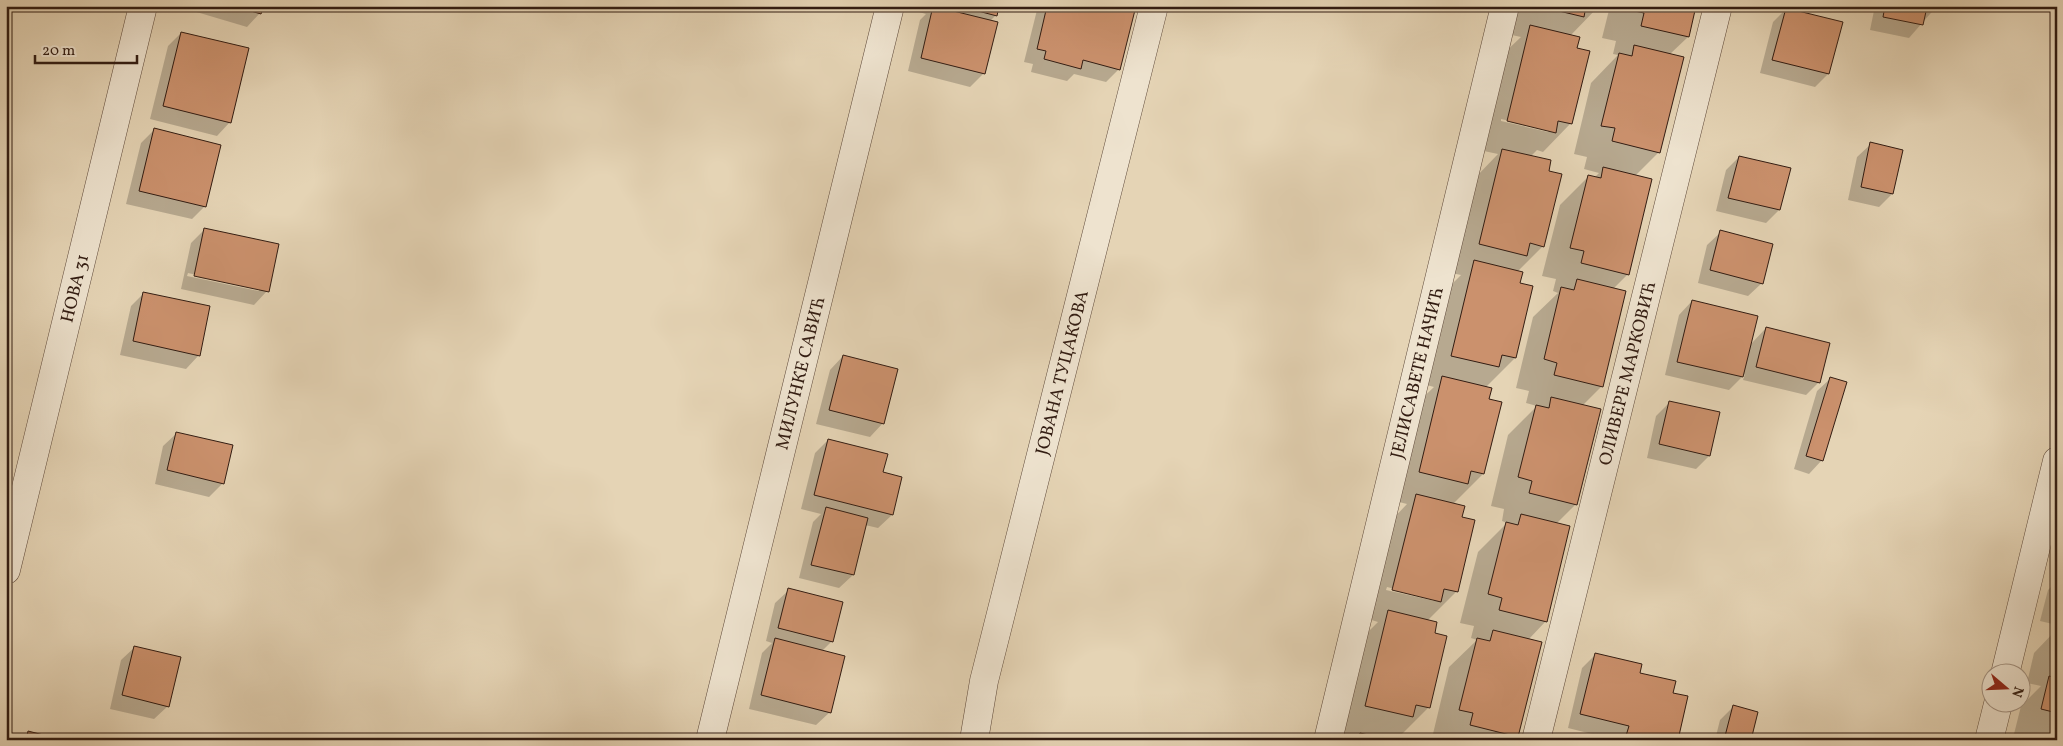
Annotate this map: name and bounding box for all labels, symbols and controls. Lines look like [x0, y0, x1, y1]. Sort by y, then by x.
scale bar [35, 32, 138, 64]
text: 20 m [42, 41, 75, 62]
street label: НОВА 31 [56, 252, 96, 325]
street label: ОЛИВЕРЕ МАРКОВИЋ [1594, 279, 1663, 468]
street label: ЈЕЛИСАВЕТЕ НАЧИЋ [1385, 284, 1451, 461]
street label: ЈОВАНА ТУЦАКОВА [1030, 287, 1096, 458]
street label: МИЛУНКЕ САВИЋ [771, 294, 832, 453]
north arrow [1980, 664, 2030, 714]
text: N [2006, 684, 2028, 700]

